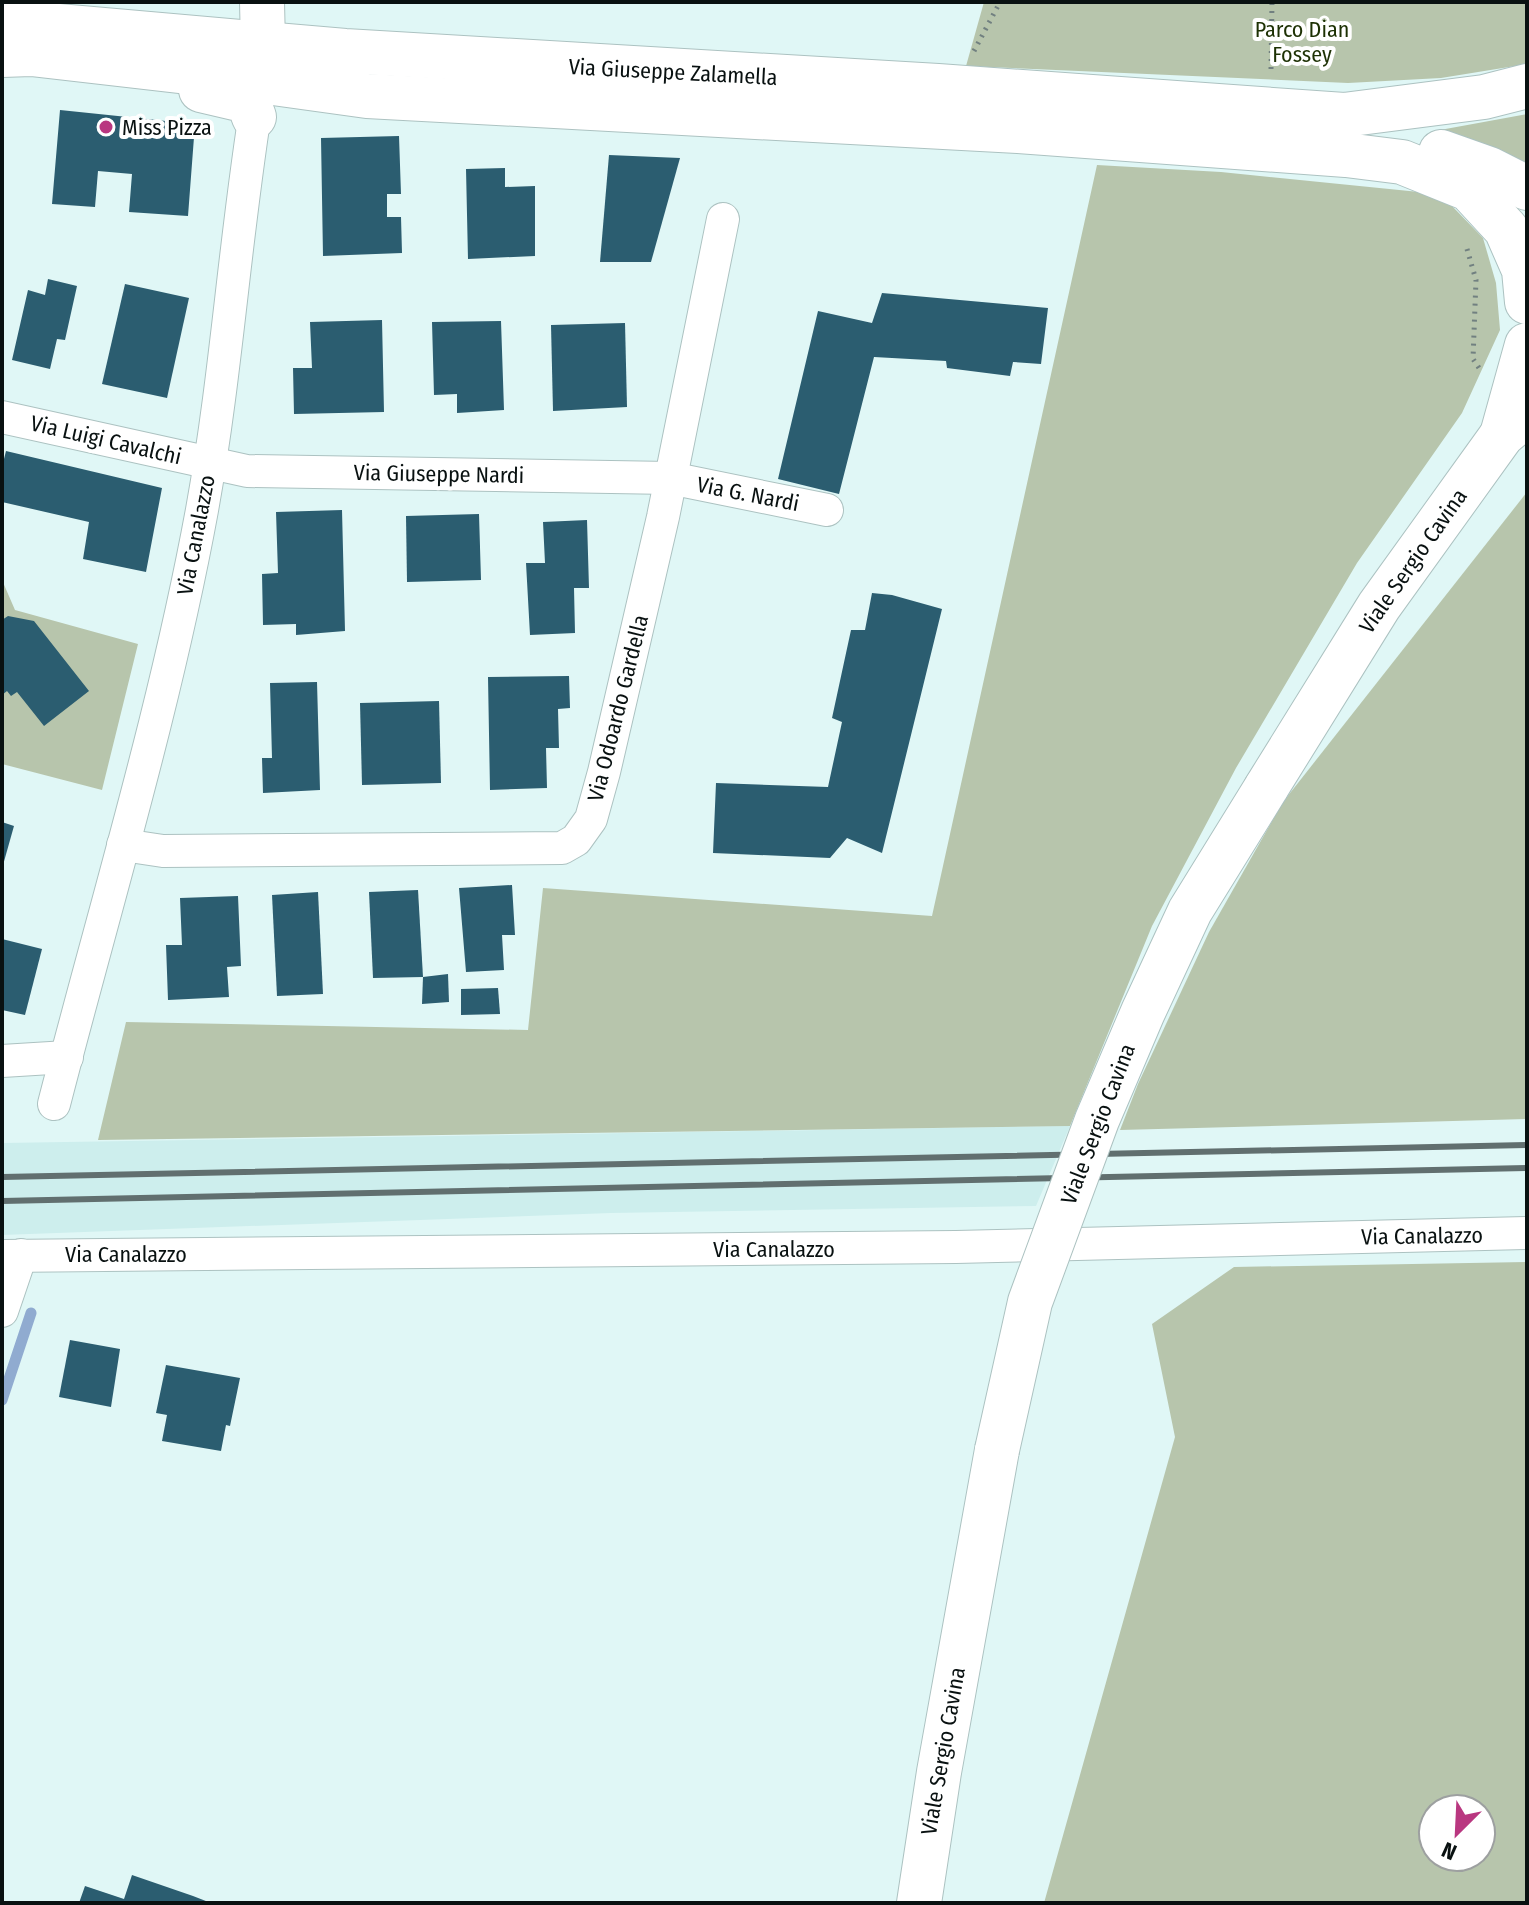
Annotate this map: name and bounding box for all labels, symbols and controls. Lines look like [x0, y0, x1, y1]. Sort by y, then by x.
park label: Parco Dian Fossey [1255, 16, 1349, 68]
street label: Via Giuseppe Zalamella [568, 53, 778, 91]
place label: Miss Pizza [122, 114, 212, 141]
marker: Miss Pizza [97, 118, 115, 136]
street label: Via Luigi Cavalchi [28, 410, 184, 470]
street label: Via Giuseppe Nardi [353, 459, 525, 489]
street label: Via G. Nardi [695, 471, 801, 517]
street label: Via Canalazzo [171, 473, 221, 597]
street label: Viale Sergio Cavina [1353, 484, 1473, 638]
street label: Via Odoardo Gardella [582, 612, 654, 804]
street label: Viale Sergio Cavina [1055, 1040, 1141, 1208]
street label: Via Canalazzo [1361, 1221, 1483, 1251]
street label: Via Canalazzo [713, 1236, 835, 1263]
street label: Via Canalazzo [65, 1241, 187, 1268]
street label: Viale Sergio Cavina [915, 1665, 971, 1837]
north arrow [1417, 1793, 1497, 1873]
text: N [1438, 1836, 1461, 1866]

